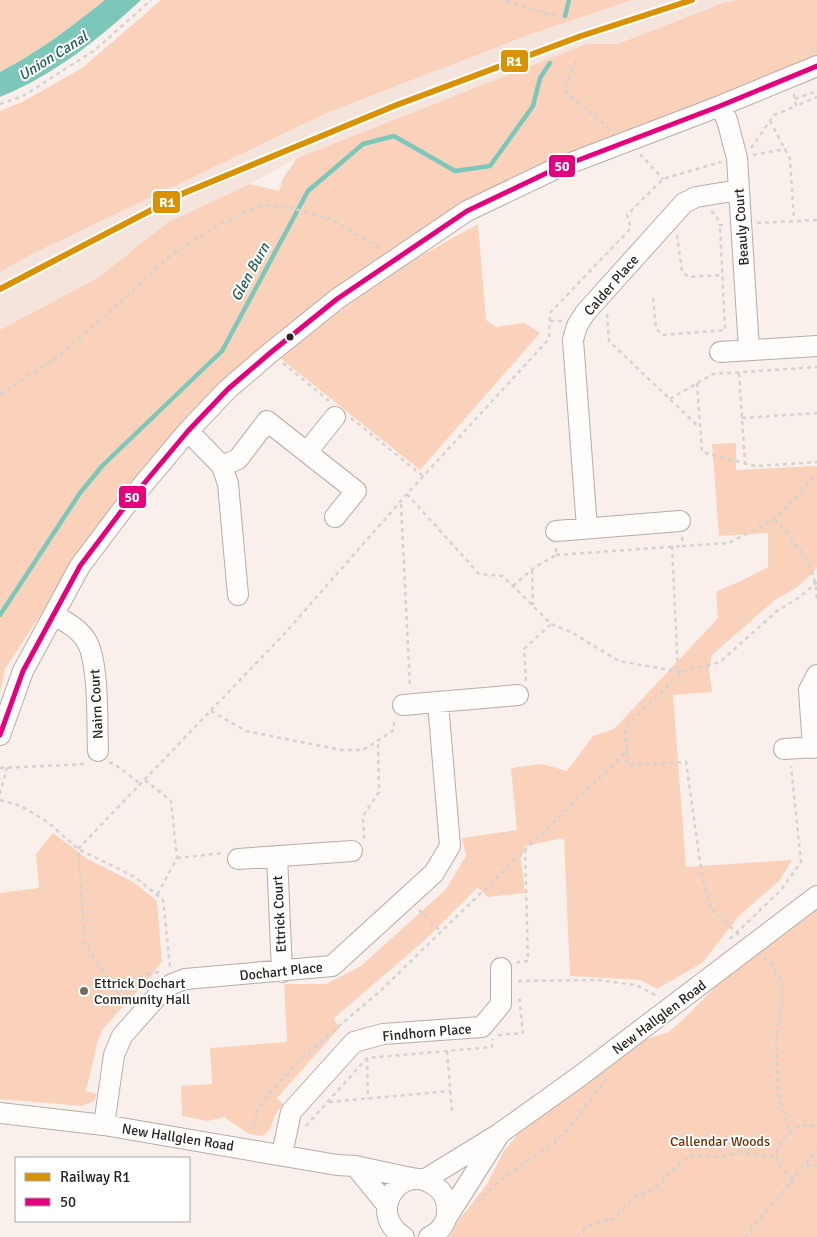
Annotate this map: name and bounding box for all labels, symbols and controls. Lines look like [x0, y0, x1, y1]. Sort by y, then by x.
water label: Union Canal [15, 27, 92, 84]
line badge: R1 [500, 49, 529, 73]
text: R1 [506, 53, 523, 70]
line badge: 50 [548, 154, 576, 178]
text: 50 [554, 158, 570, 175]
street label: Beauly Court [730, 188, 753, 266]
line badge: R1 [152, 190, 181, 214]
text: R1 [159, 194, 176, 211]
water label: Glen Burn [227, 239, 274, 304]
street label: Calder Place [580, 252, 642, 319]
unlabelled marker [285, 332, 295, 342]
line badge: 50 [118, 485, 147, 509]
text: 50 [124, 489, 140, 506]
street label: Nairn Court [86, 669, 107, 739]
street label: Ettrick Court [269, 875, 290, 953]
street label: Dochart Place [239, 959, 324, 984]
place label: Ettrick Dochart Community Hall [94, 975, 190, 1008]
street label: New Hallglen Road [609, 977, 710, 1058]
marker: Ettrick Dochart Community Hall [78, 985, 90, 997]
street label: Findhorn Place [382, 1020, 472, 1045]
street label: New Hallglen Road [121, 1120, 235, 1155]
park label: Callendar Woods [670, 1133, 770, 1150]
legend [15, 1157, 190, 1222]
text: Railway R1 [60, 1168, 130, 1186]
text: 50 [60, 1193, 76, 1211]

